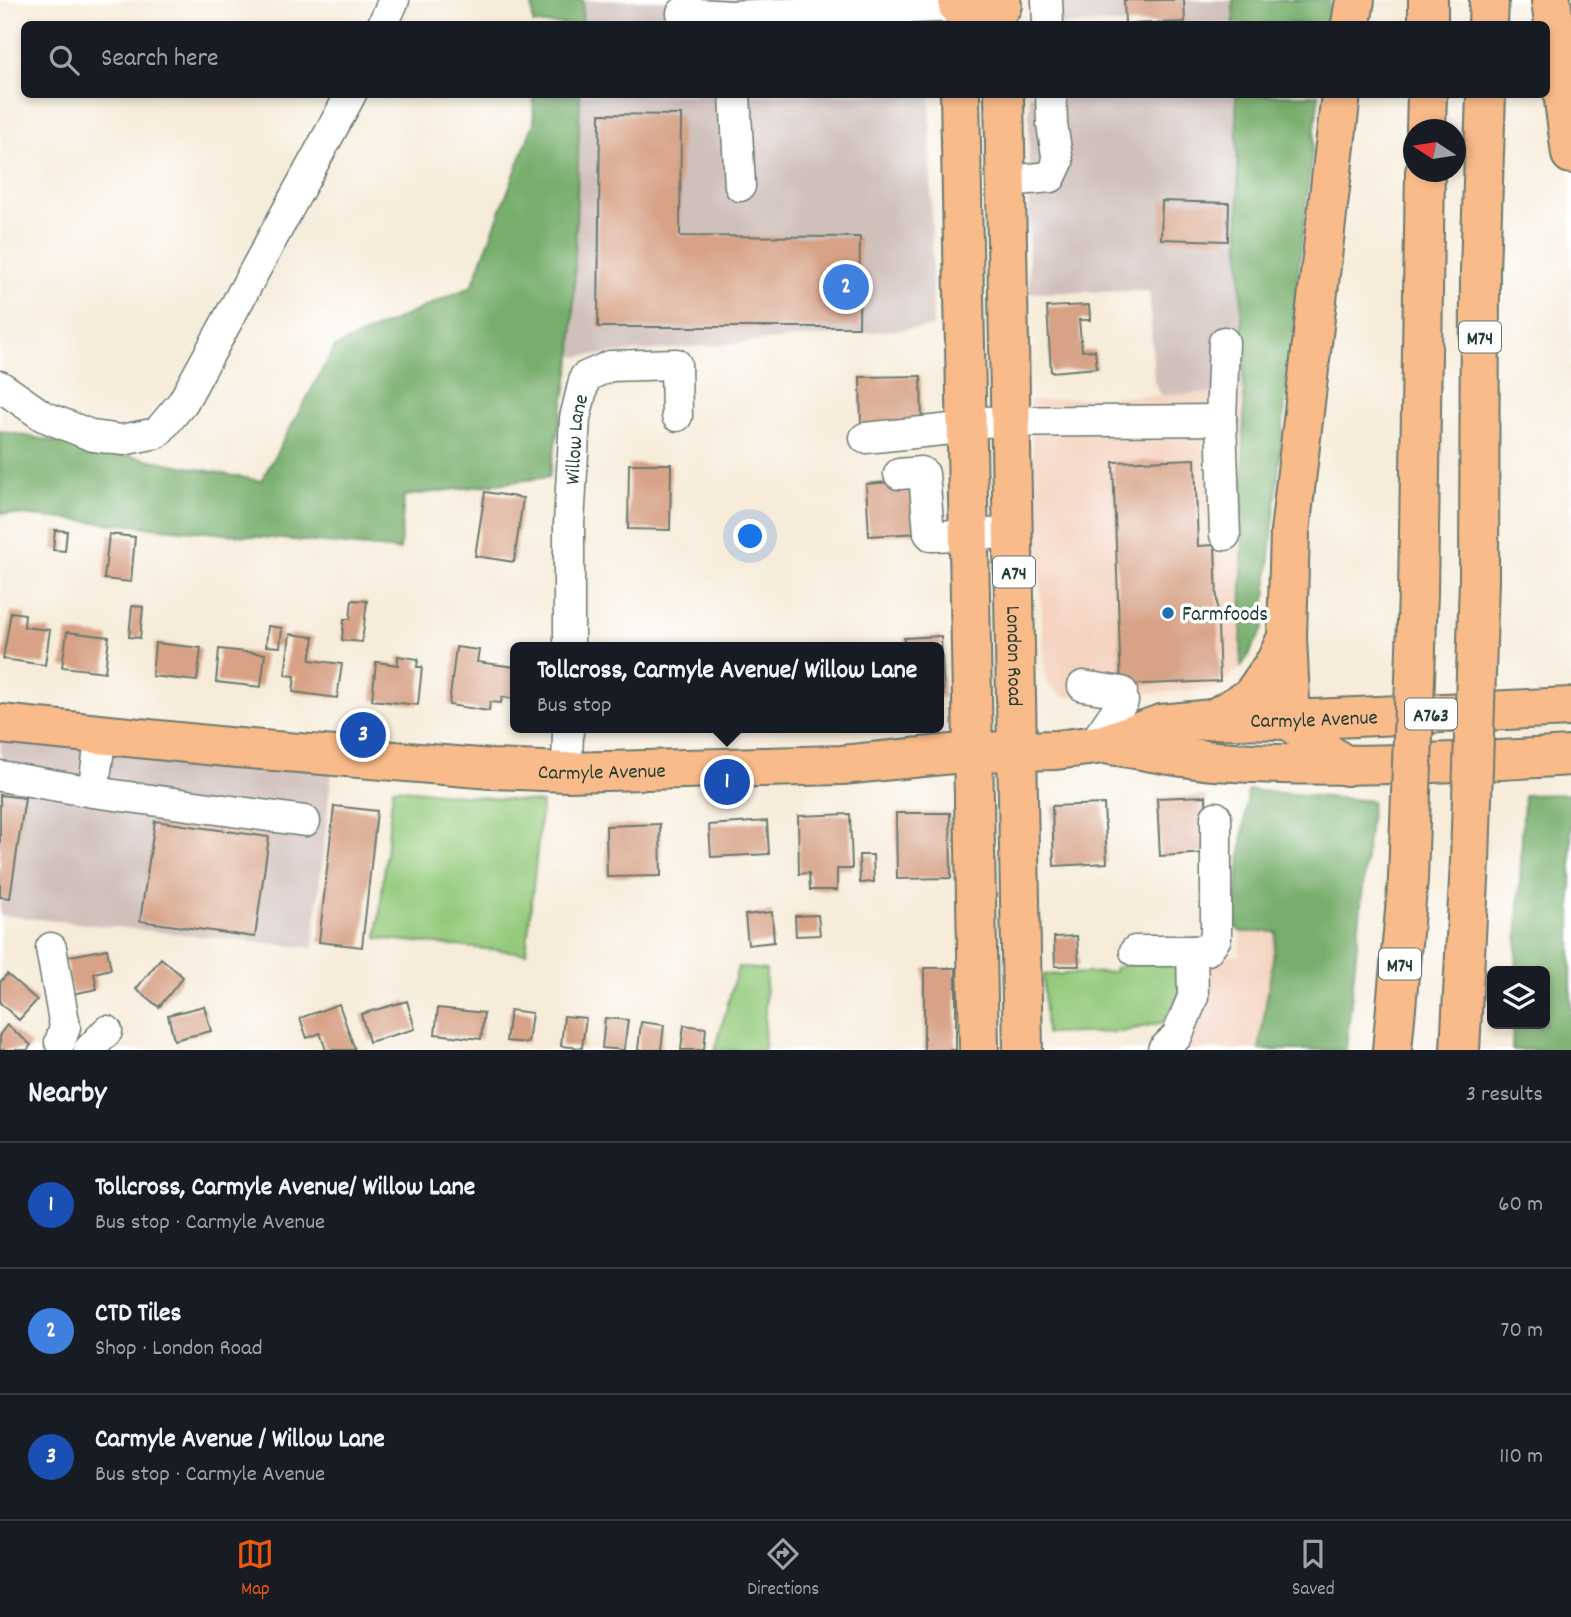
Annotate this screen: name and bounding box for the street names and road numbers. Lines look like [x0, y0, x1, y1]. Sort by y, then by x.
road number: M74 [1459, 322, 1501, 352]
street label: Willow Lane [559, 392, 598, 486]
road number: A74 [993, 556, 1035, 587]
street label: London Road [996, 605, 1028, 707]
road number: A763 [1405, 698, 1457, 730]
street label: Carmyle Avenue [1250, 704, 1379, 738]
street label: Carmyle Avenue [537, 757, 666, 790]
road number: M74 [1379, 948, 1421, 980]

